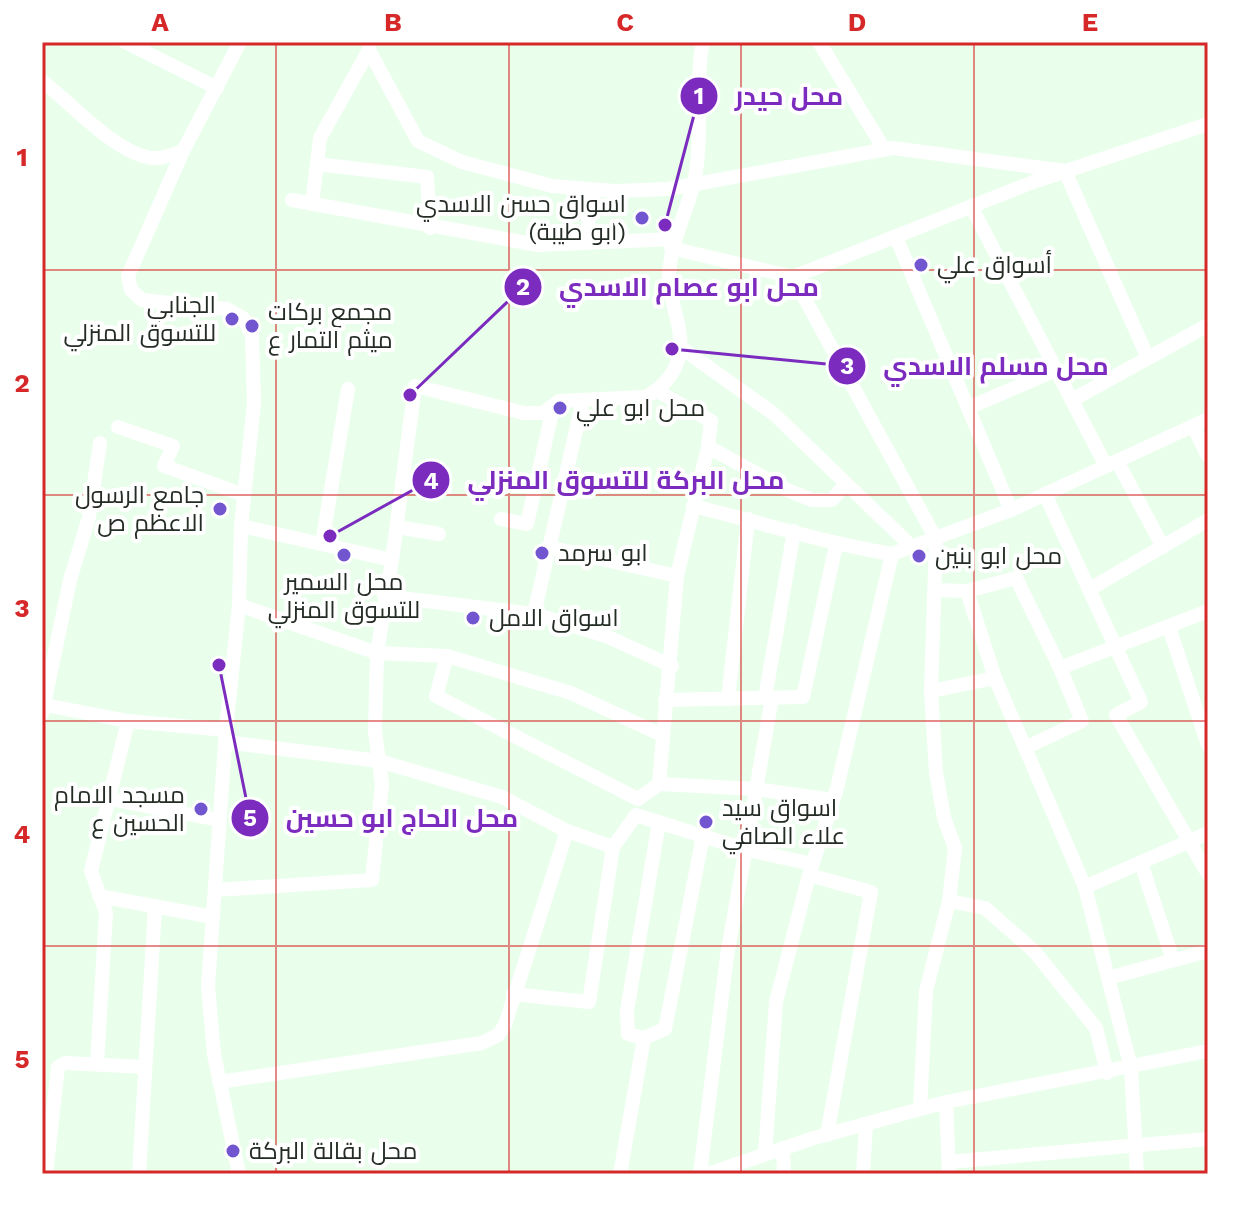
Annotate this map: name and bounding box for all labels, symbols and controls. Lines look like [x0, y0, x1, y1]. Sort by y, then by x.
text: A [151, 7, 169, 37]
text: B [384, 7, 402, 37]
text: C [616, 7, 634, 37]
text: D [848, 7, 866, 37]
text: E [1082, 7, 1098, 37]
callout: محل حيدر [679, 71, 859, 121]
text: محل حيدر [734, 81, 843, 112]
text: 1 [694, 82, 704, 110]
text: 1 [16, 142, 28, 172]
place label: اسواق حسن الاسدي (ابو طيبة) [416, 190, 626, 246]
marker: اسواق حسن الاسدي (ابو طيبة) [633, 209, 651, 227]
place label: أسواق علي [937, 249, 1052, 284]
marker: أسواق علي [912, 256, 930, 274]
callout: محل ابو عصام الاسدي [503, 262, 835, 312]
text: محل ابو عصام الاسدي [559, 272, 819, 308]
text: 2 [516, 273, 530, 301]
place label: الجنابي للتسوق المنزلي [64, 291, 216, 352]
place label: مجمع بركات ميثم التمار ع [268, 298, 393, 356]
marker: الجنابي للتسوق المنزلي [223, 310, 241, 328]
marker: مجمع بركات ميثم التمار ع [243, 317, 261, 335]
callout: محل مسلم الاسدي [827, 341, 1124, 391]
text: محل مسلم الاسدي [883, 351, 1109, 387]
text: 3 [840, 352, 854, 380]
text: 2 [14, 368, 30, 398]
place label: محل ابو علي [576, 394, 705, 427]
marker: محل ابو علي [551, 399, 569, 417]
callout: محل البركة للتسوق المنزلي [411, 455, 800, 505]
text: محل البركة للتسوق المنزلي [467, 465, 785, 501]
text: 4 [423, 467, 439, 495]
place label: جامع الرسول الاعظم ص [75, 481, 204, 539]
marker: جامع الرسول الاعظم ص [211, 500, 229, 518]
place label: ابو سرمد [558, 539, 648, 567]
place label: محل ابو بنين [935, 542, 1062, 570]
marker: ابو سرمد [533, 544, 551, 562]
marker: محل السمير للتسوق المنزلي [335, 546, 353, 564]
marker: محل ابو بنين [910, 547, 928, 565]
place label: محل السمير للتسوق المنزلي [268, 568, 420, 629]
text: 3 [14, 593, 30, 623]
place label: اسواق الامل [489, 604, 619, 633]
marker: اسواق الامل [464, 609, 482, 627]
place label: مسجد الامام الحسين ع [54, 781, 185, 839]
callout: محل الحاج ابو حسين [230, 793, 534, 843]
place label: اسواق سيد علاء الصافي [722, 794, 845, 855]
marker: مسجد الامام الحسين ع [192, 800, 210, 818]
text: محل الحاج ابو حسين [286, 803, 518, 835]
text: 5 [243, 804, 257, 832]
marker: اسواق سيد علاء الصافي [697, 813, 715, 831]
text: 4 [14, 819, 31, 849]
text: 5 [14, 1044, 30, 1074]
place label: محل بقالة البركة [249, 1137, 418, 1165]
marker: محل بقالة البركة [224, 1142, 242, 1160]

